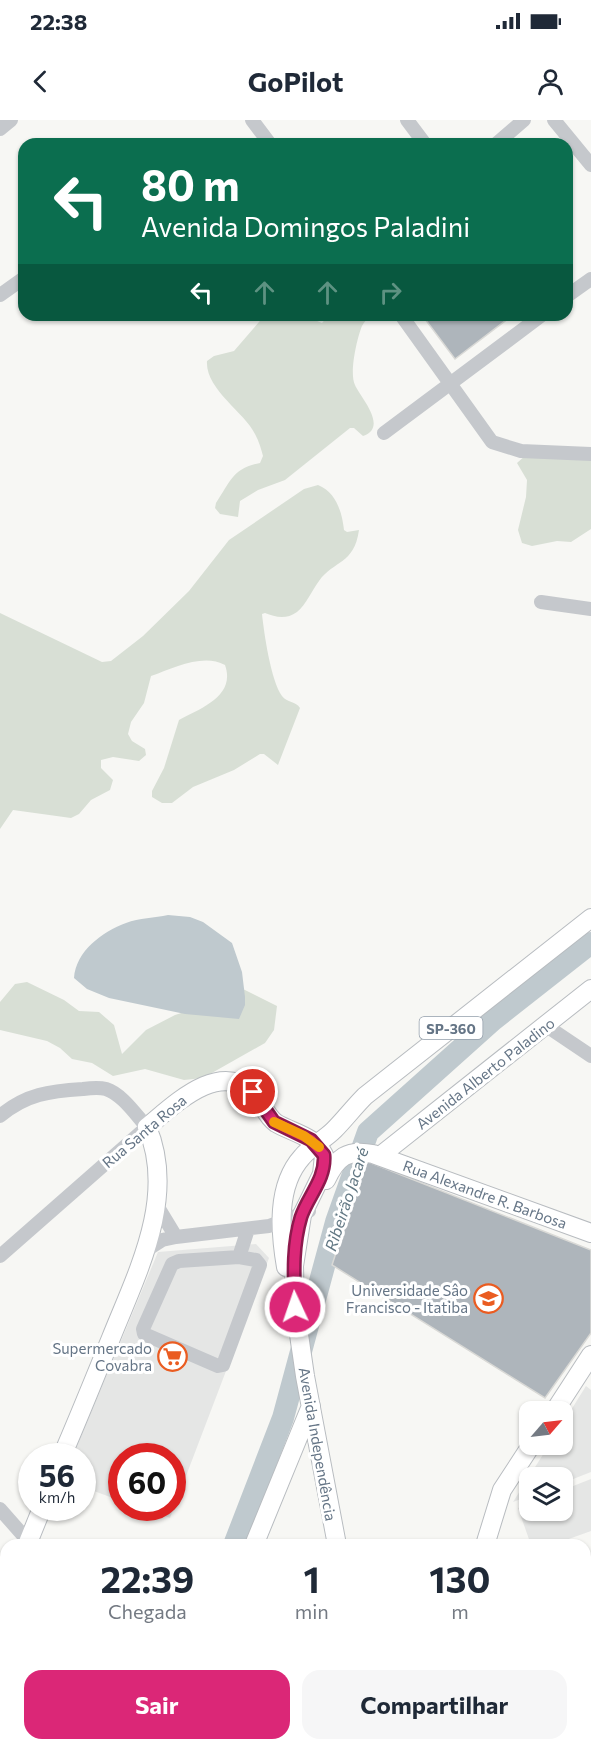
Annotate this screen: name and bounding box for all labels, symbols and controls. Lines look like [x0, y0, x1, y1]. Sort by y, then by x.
text: 22:38 [30, 8, 87, 35]
icon: back [24, 65, 57, 98]
text: GoPilot [248, 65, 343, 98]
icon: person [534, 65, 567, 98]
text: 80 m [141, 158, 240, 210]
icon: left [42, 162, 120, 240]
text: Avenida Domingos Paladini [141, 210, 470, 243]
icon: left [185, 276, 218, 309]
icon: ahead [248, 276, 281, 309]
icon: ahead [311, 276, 344, 309]
icon: right [374, 276, 407, 309]
street label: Avenida Alberto Paladino [412, 1013, 558, 1133]
road number: SP-360 [420, 1017, 482, 1039]
pin [227, 1066, 278, 1117]
icon: arrive [236, 1075, 269, 1108]
street label: Rua Santa Rosa [98, 1091, 190, 1171]
water label: Ribeirão Jacaré [320, 1144, 372, 1253]
street label: Rua Alexandre R. Barbosa [401, 1156, 569, 1232]
position arrow [263, 1275, 327, 1339]
place label: Universidade Sâo Francisco - Itatiba [346, 1281, 468, 1316]
school or university icon: Universidade Sâo Francisco - Itatiba [473, 1283, 505, 1315]
place label: Supermercado Covabra [52, 1339, 152, 1374]
supermarket icon: Supermercado Covabra [157, 1341, 189, 1373]
street label: Avenida Independência [296, 1366, 340, 1522]
north arrow [519, 1401, 573, 1455]
map controls [519, 1401, 573, 1521]
speed limit sign: 60 [108, 1443, 186, 1521]
text: 56 [39, 1456, 75, 1493]
button: layers [519, 1467, 573, 1521]
text: km/h [39, 1488, 75, 1506]
text: 22:39 [101, 1556, 194, 1600]
text: 1 [304, 1556, 320, 1600]
text: 130 [429, 1556, 490, 1600]
text: Chegada [108, 1599, 187, 1623]
text: min [295, 1599, 329, 1623]
text: m [451, 1599, 469, 1623]
button: Sair [24, 1670, 290, 1739]
button: Compartilhar [302, 1670, 567, 1739]

